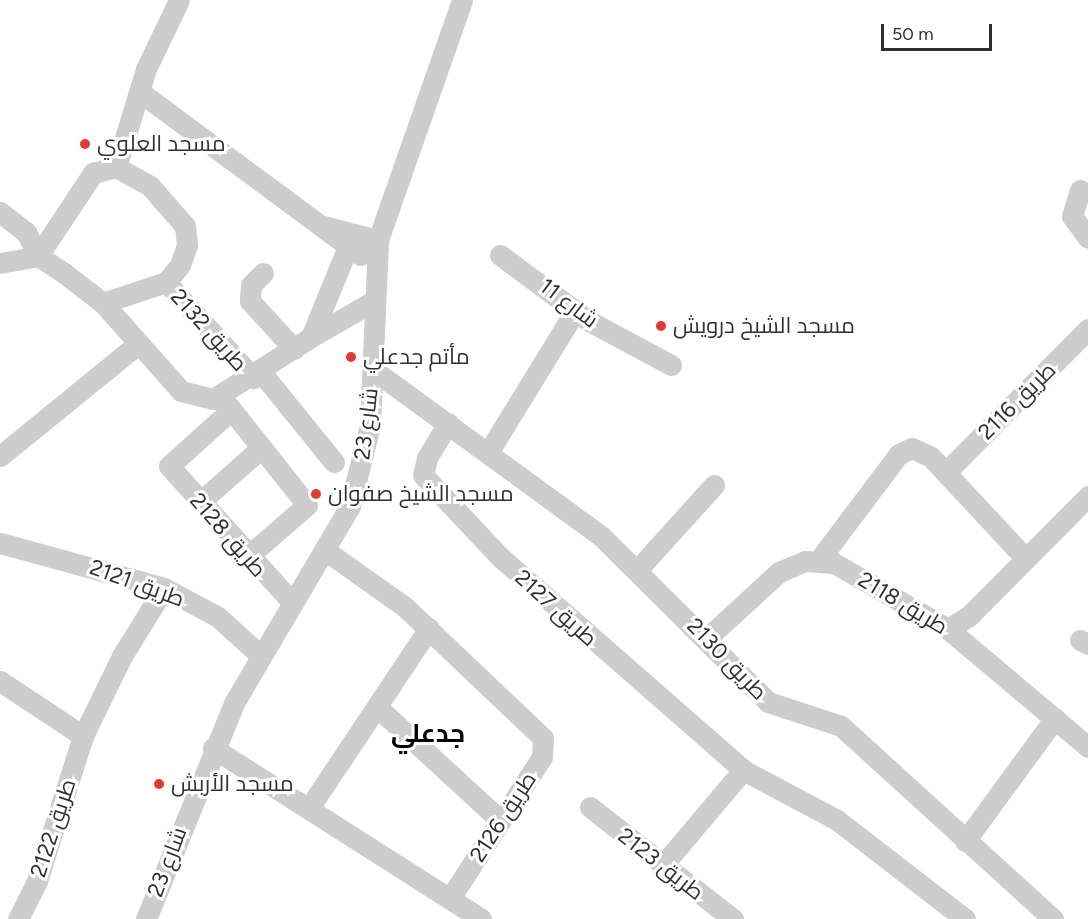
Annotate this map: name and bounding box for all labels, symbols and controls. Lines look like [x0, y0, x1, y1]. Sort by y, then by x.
scale bar [884, 12, 995, 50]
text: 50 m [892, 23, 934, 45]
place label: مسجد العلوي [97, 131, 226, 157]
marker: مسجد العلوي [78, 137, 92, 151]
street label: شارع 11 [535, 273, 603, 333]
street label: طريق 2132 [165, 284, 253, 376]
place label: مسجد الشيخ درويش [673, 313, 855, 339]
marker: مسجد الشيخ درويش [654, 319, 668, 333]
place label: مأتم جدعلي [363, 344, 470, 370]
marker: مأتم جدعلي [344, 350, 358, 364]
street label: طريق 2116 [973, 357, 1061, 445]
street label: شارع 23 [348, 387, 384, 461]
place label: مسجد الشيخ صفوان [328, 481, 514, 507]
marker: مسجد الشيخ صفوان [309, 487, 323, 501]
street label: طريق 2128 [184, 488, 272, 582]
street label: طريق 2121 [86, 554, 188, 612]
street label: طريق 2127 [510, 564, 602, 652]
street label: طريق 2118 [853, 566, 953, 640]
street label: طريق 2130 [682, 613, 772, 705]
district label: جدعلي [391, 718, 465, 750]
street label: طريق 2126 [464, 767, 542, 867]
place label: مسجد الأربش [171, 771, 294, 797]
street label: طريق 2122 [25, 776, 81, 880]
marker: مسجد الأربش [152, 777, 166, 791]
street label: طريق 2123 [613, 822, 709, 906]
street label: شارع 23 [142, 824, 192, 900]

